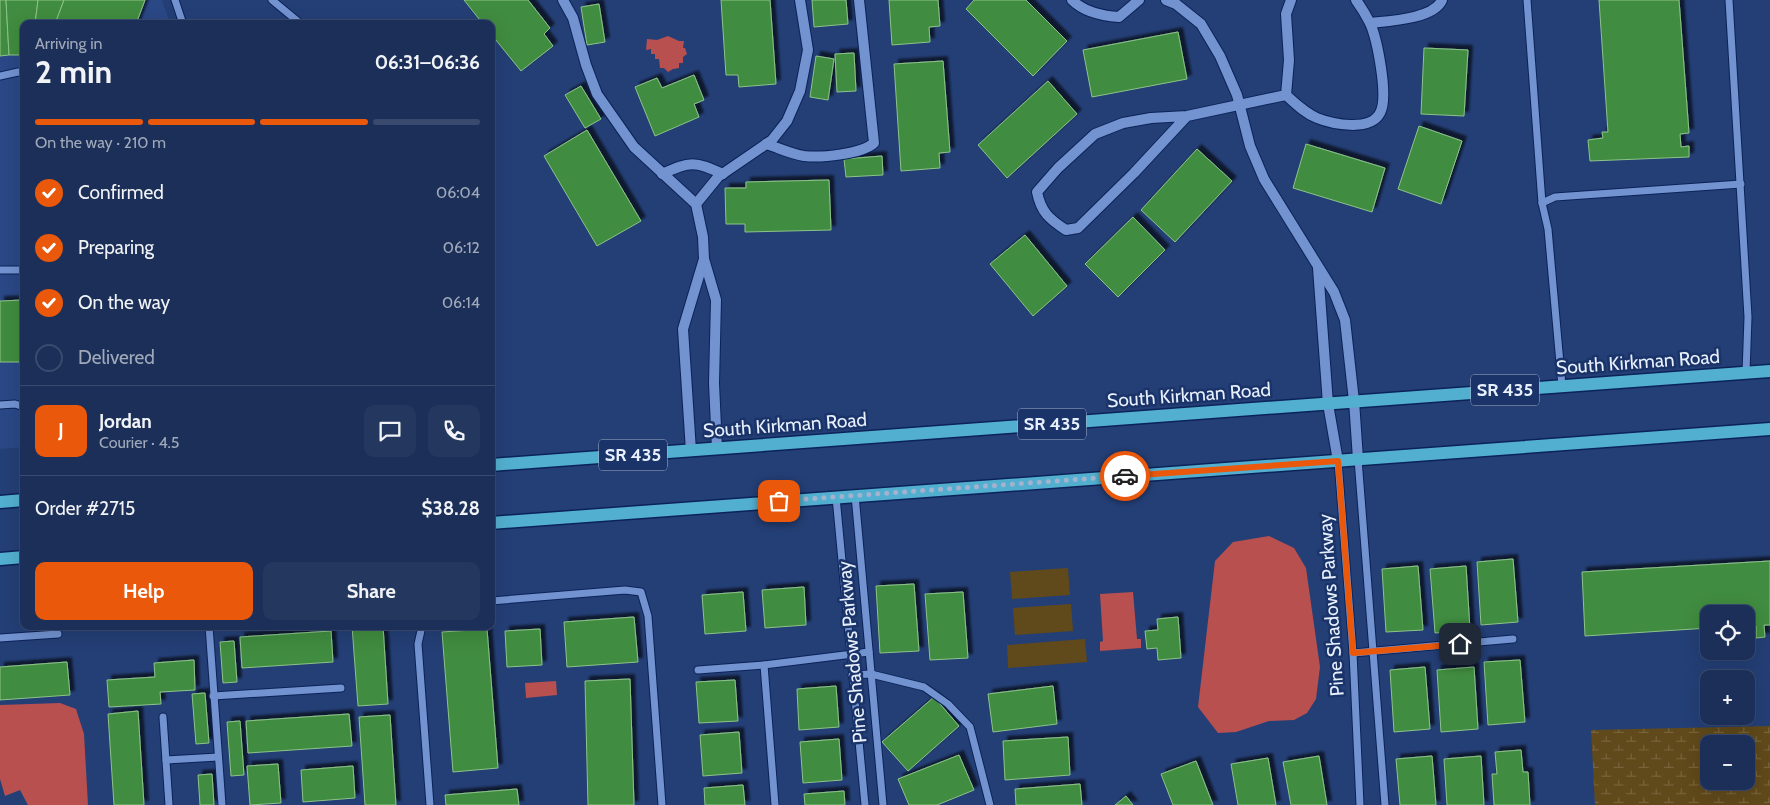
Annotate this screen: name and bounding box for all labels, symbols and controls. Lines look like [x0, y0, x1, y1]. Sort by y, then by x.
text: Arriving in [35, 34, 102, 53]
text: 06:31–06:36 [375, 51, 480, 74]
text: 2 min [35, 52, 112, 91]
text: On the way · 210 m [35, 133, 166, 152]
icon: check [35, 179, 63, 207]
text: Confirmed [78, 181, 164, 204]
text: 06:04 [436, 183, 480, 202]
icon: check [35, 234, 63, 262]
text: Preparing [78, 236, 154, 259]
text: 06:12 [443, 238, 480, 257]
icon: check [35, 289, 63, 317]
text: On the way [78, 291, 170, 314]
text: 06:14 [442, 293, 480, 312]
street label: South Kirkman Road [1555, 345, 1721, 379]
text: Delivered [78, 346, 155, 369]
road number: SR 435 [1471, 374, 1539, 406]
street label: South Kirkman Road [1106, 378, 1272, 412]
button: chat [364, 405, 416, 457]
button: phone [428, 405, 480, 457]
street label: South Kirkman Road [702, 408, 868, 442]
road number: SR 435 [1018, 408, 1086, 439]
text: Jordan [99, 410, 152, 433]
text: J [58, 419, 64, 442]
text: Courier · 4.5 [99, 433, 180, 452]
road number: SR 435 [599, 440, 667, 470]
courier [1100, 451, 1150, 501]
icon: car [1111, 462, 1139, 490]
pin [758, 480, 800, 522]
icon: bag [765, 487, 793, 515]
text: Order #2715 [35, 497, 135, 520]
text: $38.28 [422, 497, 480, 520]
street label: Pine Shadows Parkway [1313, 513, 1349, 697]
street label: Pine Shadows Parkway [833, 560, 871, 744]
button: Help [35, 562, 253, 620]
button: Share [263, 562, 480, 620]
map controls [1700, 605, 1755, 790]
button: locate [1700, 605, 1755, 660]
pin [1439, 623, 1481, 665]
icon: home [1446, 630, 1474, 658]
button: + [1700, 670, 1755, 725]
button: − [1700, 735, 1755, 790]

